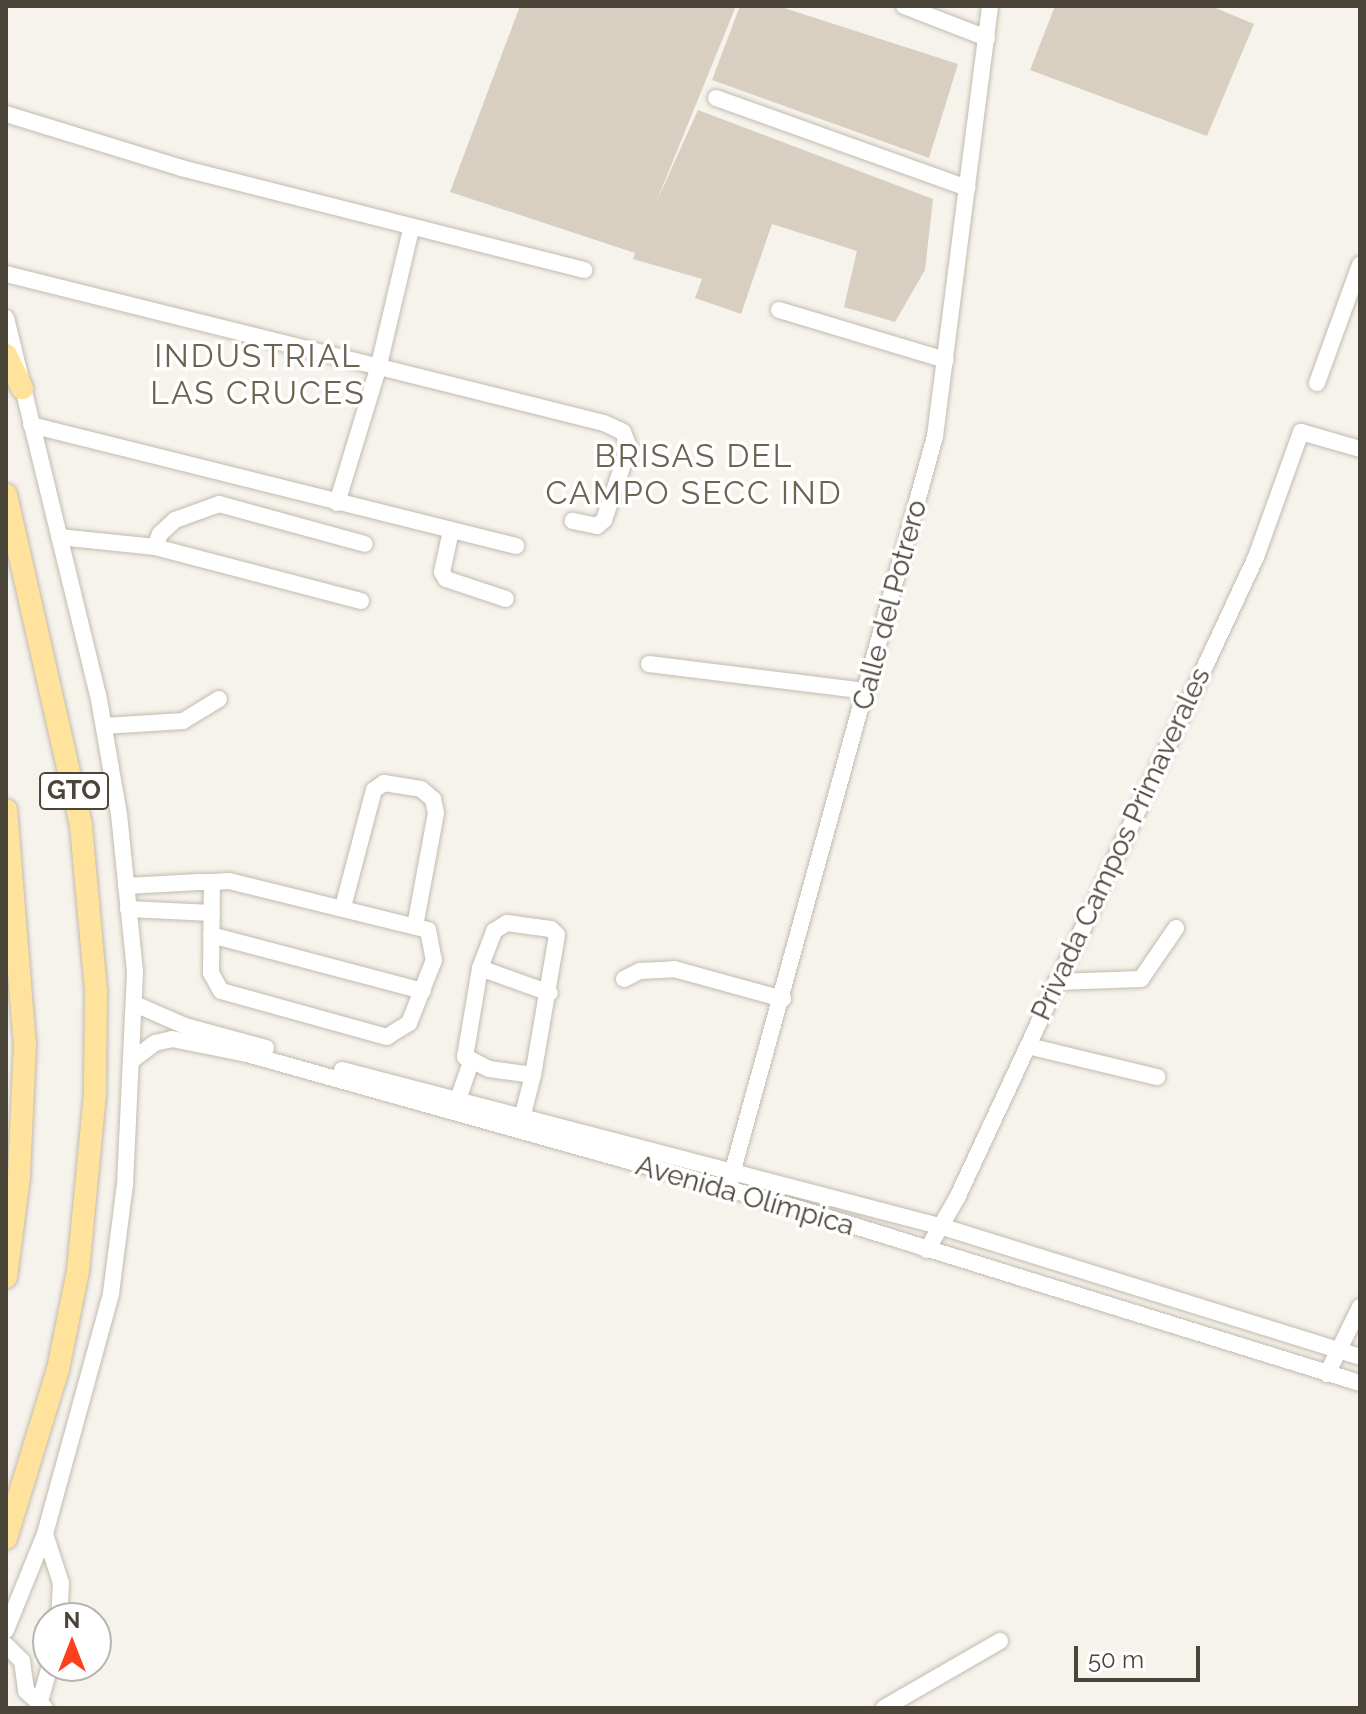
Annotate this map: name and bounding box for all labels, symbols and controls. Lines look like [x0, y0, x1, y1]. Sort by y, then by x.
district label: INDUSTRIAL LAS CRUCES [150, 338, 366, 413]
district label: BRISAS DEL CAMPO SECC IND [545, 438, 843, 513]
street label: Calle del Potrero [846, 496, 934, 714]
street label: Privada Campos Primaverales [1024, 662, 1218, 1026]
road number: GTO [38, 769, 110, 813]
street label: Avenida Olímpica [632, 1149, 858, 1243]
north arrow [32, 1602, 112, 1682]
text: N [64, 1607, 80, 1633]
scale bar [1078, 1630, 1204, 1680]
text: 50 m [1088, 1645, 1144, 1674]

